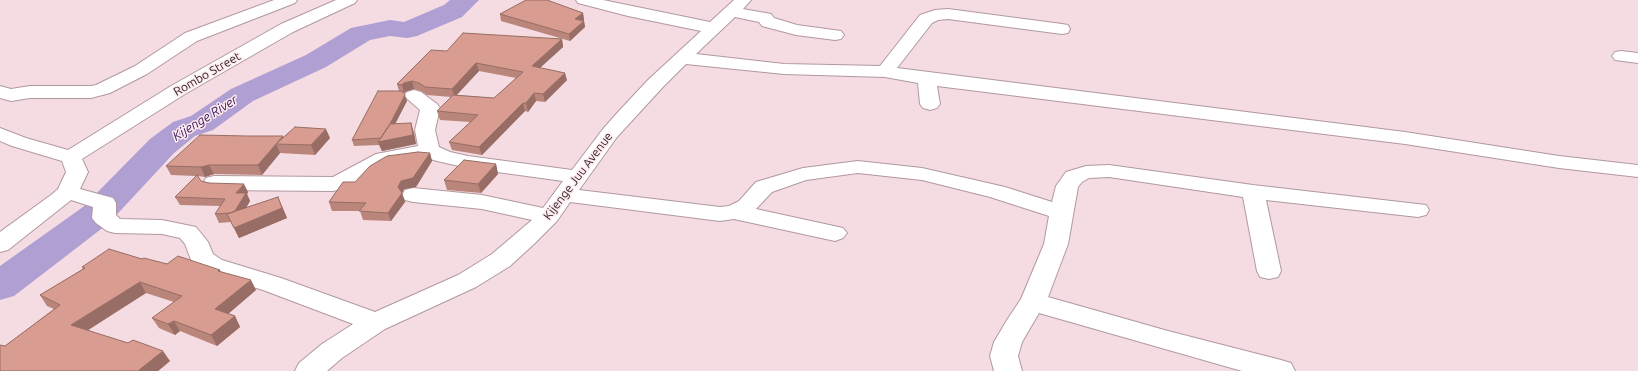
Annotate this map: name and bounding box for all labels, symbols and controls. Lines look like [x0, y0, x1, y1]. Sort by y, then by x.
street label: Rombo Street [171, 49, 243, 99]
water label: Kijenge River [170, 92, 240, 144]
street label: Kijenge Juu Avenue [540, 129, 616, 223]

